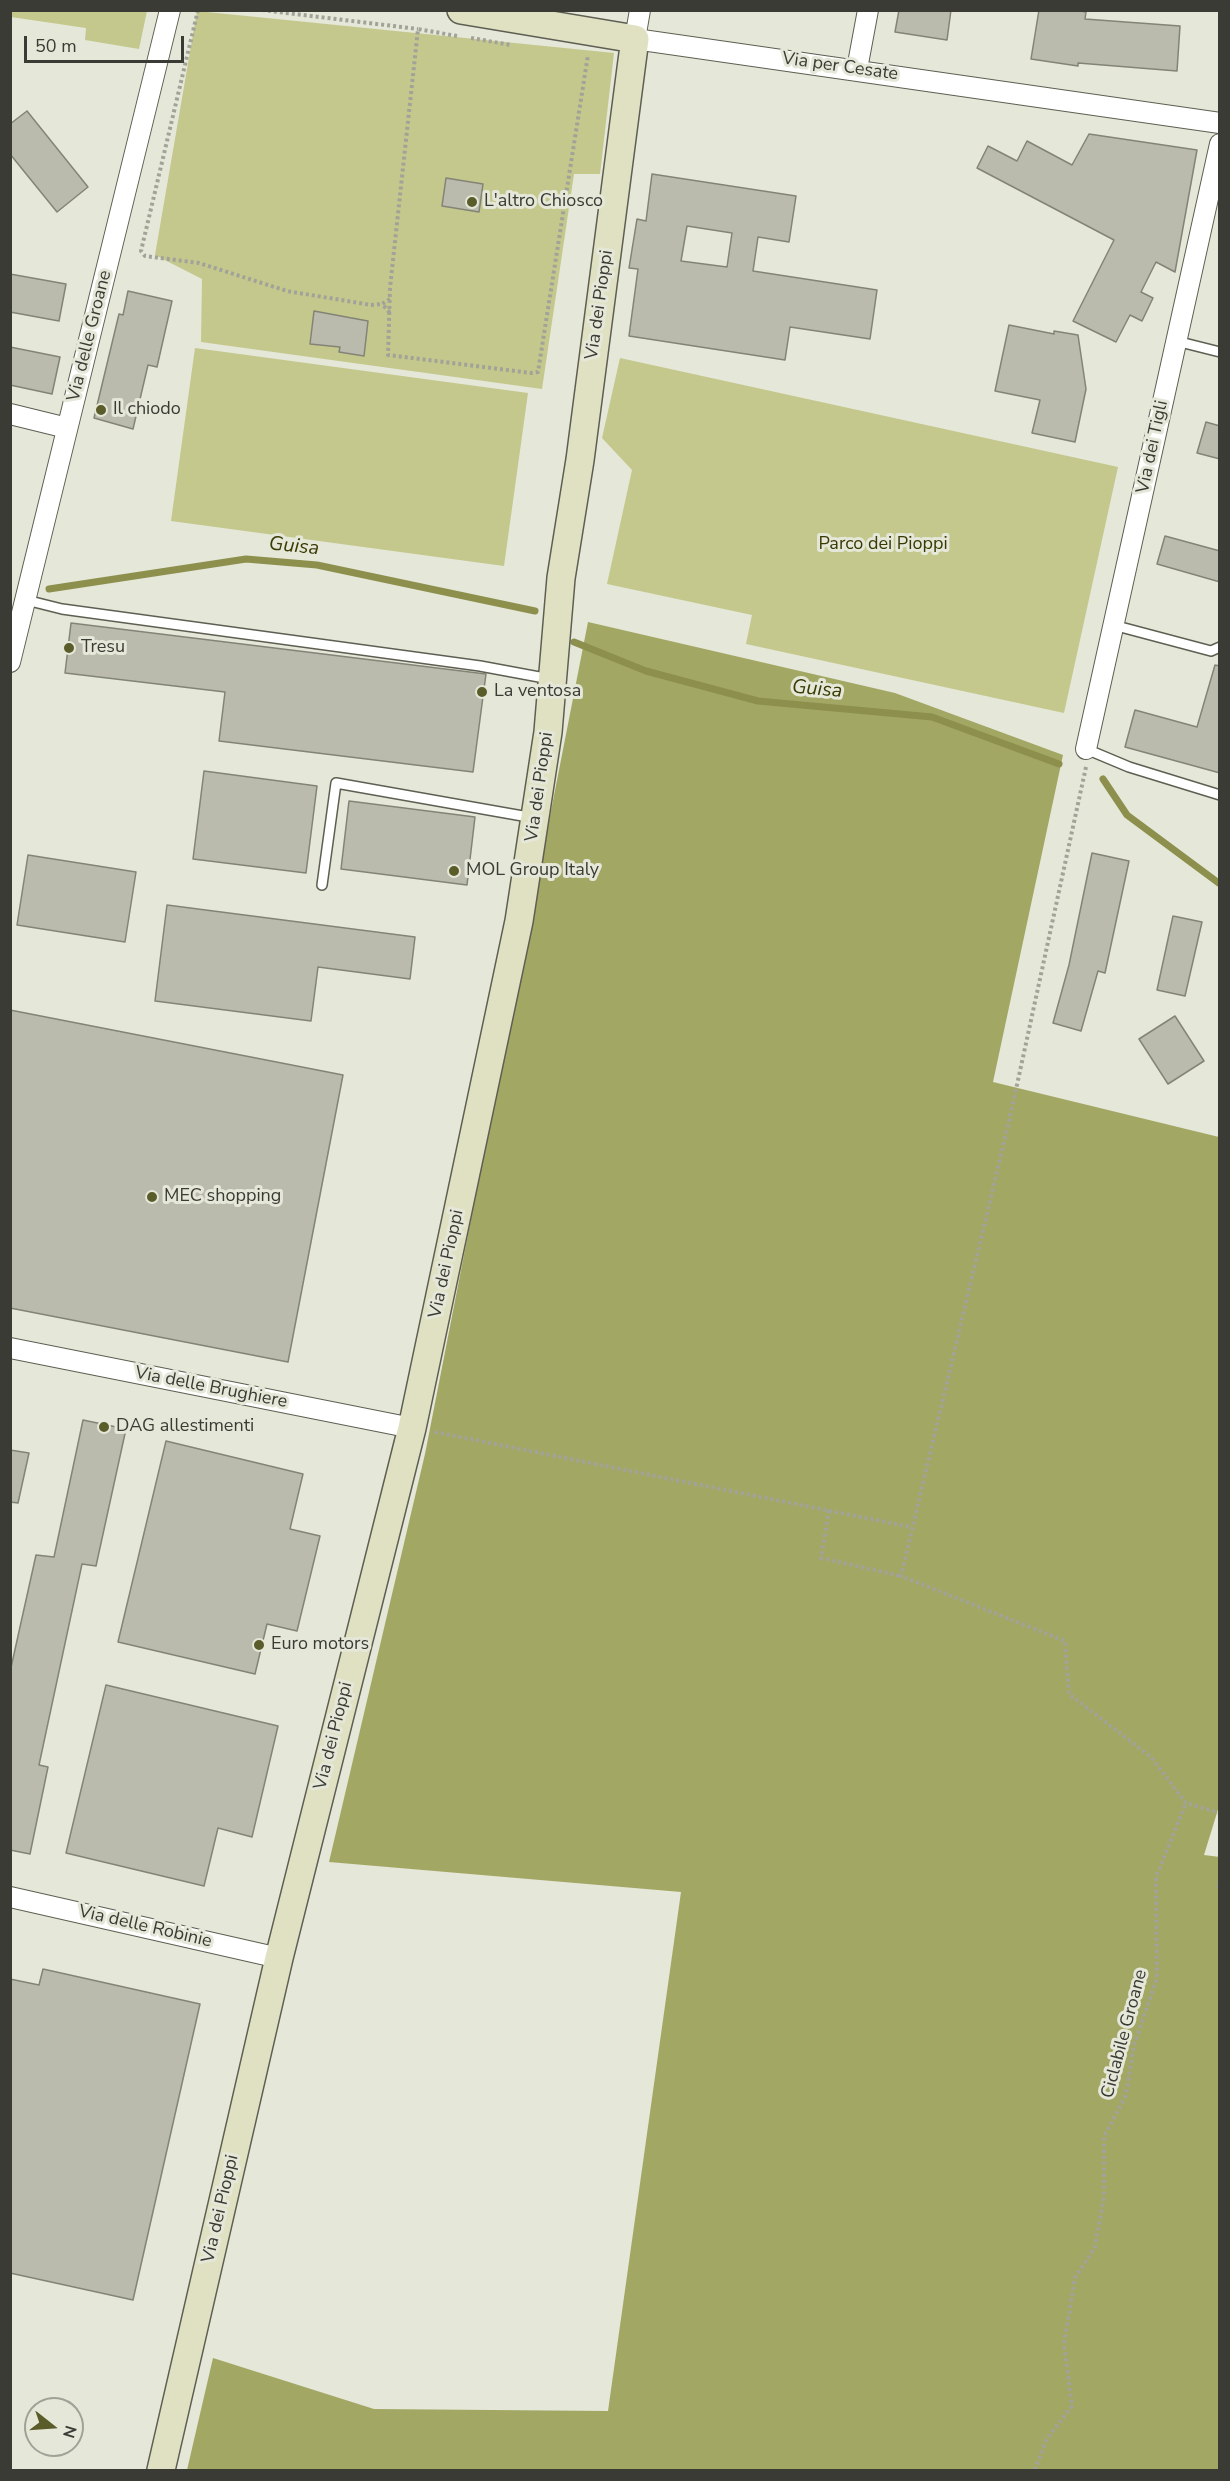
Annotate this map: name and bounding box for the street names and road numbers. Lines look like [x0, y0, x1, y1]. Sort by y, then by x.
street label: Via per Cesate [781, 48, 899, 86]
street label: Via dei Pioppi [582, 249, 618, 361]
street label: Via delle Groane [63, 268, 117, 404]
street label: Via dei Tigli [1133, 398, 1173, 496]
street label: Via dei Pioppi [522, 731, 558, 843]
street label: Via dei Pioppi [425, 1208, 469, 1320]
street label: Via delle Brughiere [133, 1363, 289, 1413]
street label: Via dei Pioppi [310, 1680, 358, 1792]
street label: Via delle Robinie [76, 1901, 214, 1953]
street label: Ciclabile Groane [1097, 1967, 1153, 2101]
street label: Via dei Pioppi [198, 2153, 244, 2265]

